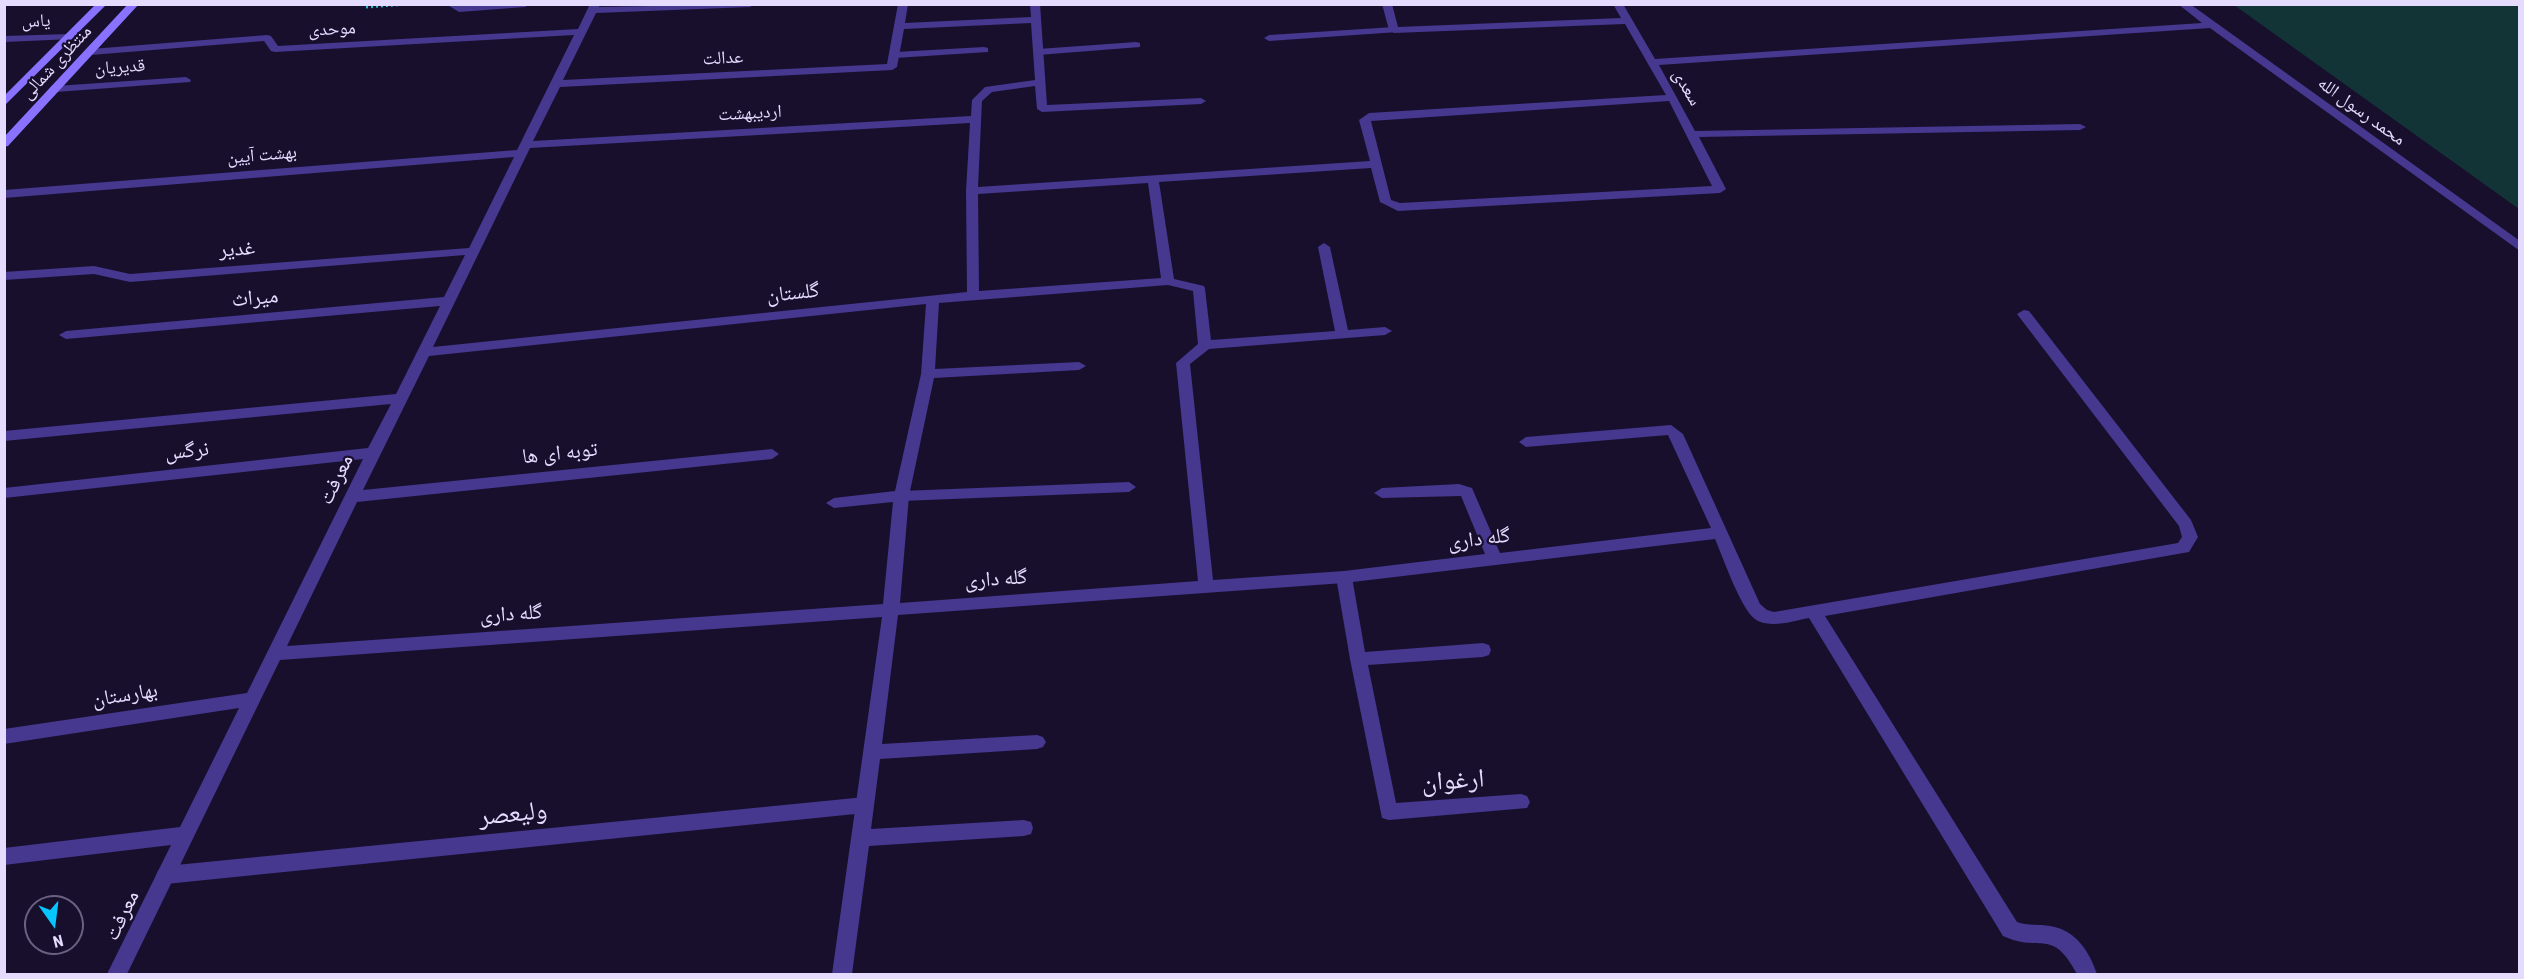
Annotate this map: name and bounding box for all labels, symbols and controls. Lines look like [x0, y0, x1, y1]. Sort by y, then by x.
street label: یاس [21, 11, 51, 33]
street label: موحدی [308, 18, 356, 42]
street label: منتظری شمالی [17, 21, 97, 105]
street label: عدالت [702, 47, 744, 71]
street label: قدیریان [94, 55, 146, 81]
street label: سعدی [1667, 66, 1705, 110]
street label: محمد رسول الله [2313, 73, 2409, 151]
street label: اردیبهشت [718, 102, 782, 126]
street label: بهشت آیین [226, 142, 298, 170]
street label: غدیر [218, 236, 256, 264]
street label: گلستان [765, 279, 821, 309]
street label: میراث [231, 284, 279, 314]
street label: نرگس [164, 437, 210, 467]
street label: توبه ای ها [521, 438, 599, 470]
street label: معرفت [314, 451, 360, 509]
street label: گله داری [1446, 524, 1512, 556]
street label: گله داری [964, 565, 1028, 595]
street label: گله داری [479, 600, 543, 630]
street label: بهارستان [90, 678, 160, 714]
street label: ارغوان [1421, 764, 1485, 800]
street label: ولیعصر [477, 796, 549, 834]
street label: معرفت [100, 887, 146, 945]
north arrow [24, 895, 84, 955]
text: N [51, 931, 65, 951]

